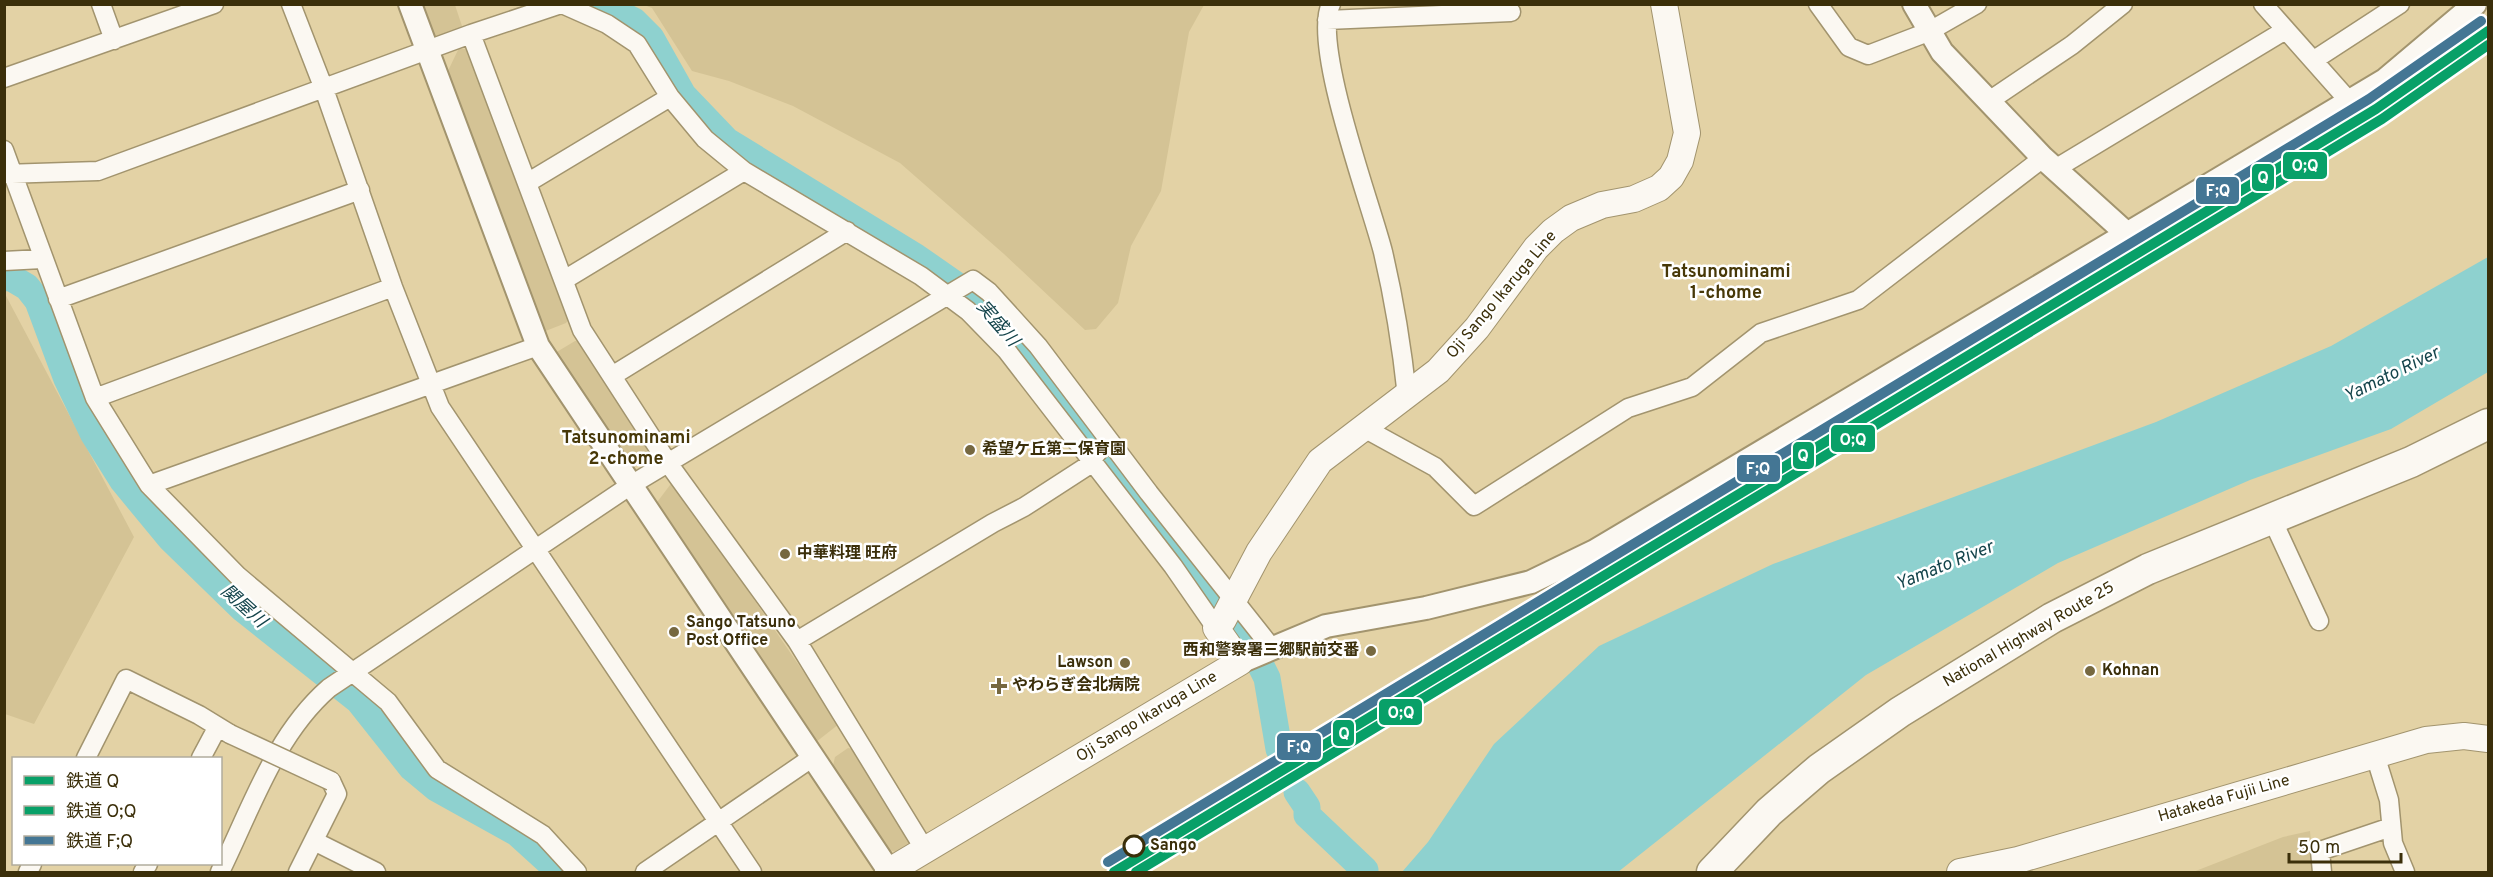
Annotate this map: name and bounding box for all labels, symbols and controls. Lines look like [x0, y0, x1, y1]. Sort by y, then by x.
line badge: O;Q [2282, 151, 2328, 180]
text: O;Q [2291, 157, 2319, 177]
line badge: Q [2251, 163, 2275, 192]
text: Q [2257, 169, 2269, 189]
line badge: F;Q [2195, 176, 2240, 205]
text: F;Q [2206, 182, 2230, 202]
street label: Oji Sango Ikaruga Line [1443, 227, 1561, 363]
district label: Tatsunominami 1-chome [1662, 261, 1790, 305]
water label: 実盛川 [971, 296, 1025, 353]
water label: Yamato River [2341, 341, 2445, 408]
line badge: O;Q [1830, 424, 1876, 453]
district label: Tatsunominami 2-chome [562, 427, 690, 471]
text: O;Q [1839, 431, 1867, 451]
place label: 希望ケ丘第二保育園 [982, 440, 1126, 460]
line badge: Q [1792, 441, 1815, 470]
marker: 希望ケ丘第二保育園 [963, 443, 977, 457]
text: Q [1797, 447, 1809, 467]
line badge: F;Q [1736, 454, 1781, 483]
text: F;Q [1746, 460, 1770, 480]
water label: Yamato River [1893, 535, 1999, 596]
place label: 中華料理 旺府 [797, 543, 897, 564]
marker: 中華料理 旺府 [778, 547, 792, 561]
street label: National Highway Route 25 [1940, 578, 2118, 692]
water label: 関屋川 [215, 580, 272, 635]
place label: Sango Tatsuno Post Office [686, 613, 796, 651]
marker: Sango Tatsuno Post Office [667, 625, 681, 639]
place label: 西和警察署三郷駅前交番 [1183, 641, 1359, 661]
marker: 西和警察署三郷駅前交番 [1364, 644, 1378, 658]
place label: Lawson [1057, 653, 1113, 673]
marker: Lawson [1118, 656, 1132, 670]
place label: Kohnan [2102, 661, 2159, 681]
marker: Kohnan [2083, 664, 2097, 678]
street label: Oji Sango Ikaruga Line [1073, 667, 1221, 767]
place label: やわらぎ会北病院 [1012, 676, 1140, 696]
marker: やわらぎ会北病院 [990, 677, 1008, 695]
line badge: O;Q [1378, 698, 1423, 726]
text: O;Q [1387, 704, 1415, 724]
line badge: Q [1332, 719, 1355, 747]
text: Q [1338, 725, 1350, 745]
line badge: F;Q [1276, 732, 1322, 761]
text: F;Q [1287, 738, 1311, 758]
legend [12, 757, 222, 865]
text: 鉄道 Q [66, 771, 119, 794]
street label: Hatakeda Fujii Line [2156, 771, 2292, 827]
text: 鉄道 O;Q [66, 801, 137, 824]
scale bar [2289, 826, 2402, 864]
text: 鉄道 F;Q [66, 831, 133, 854]
marker: Sango [1123, 835, 1145, 857]
place label: Sango [1150, 836, 1197, 856]
text: 50 m [2298, 837, 2340, 860]

